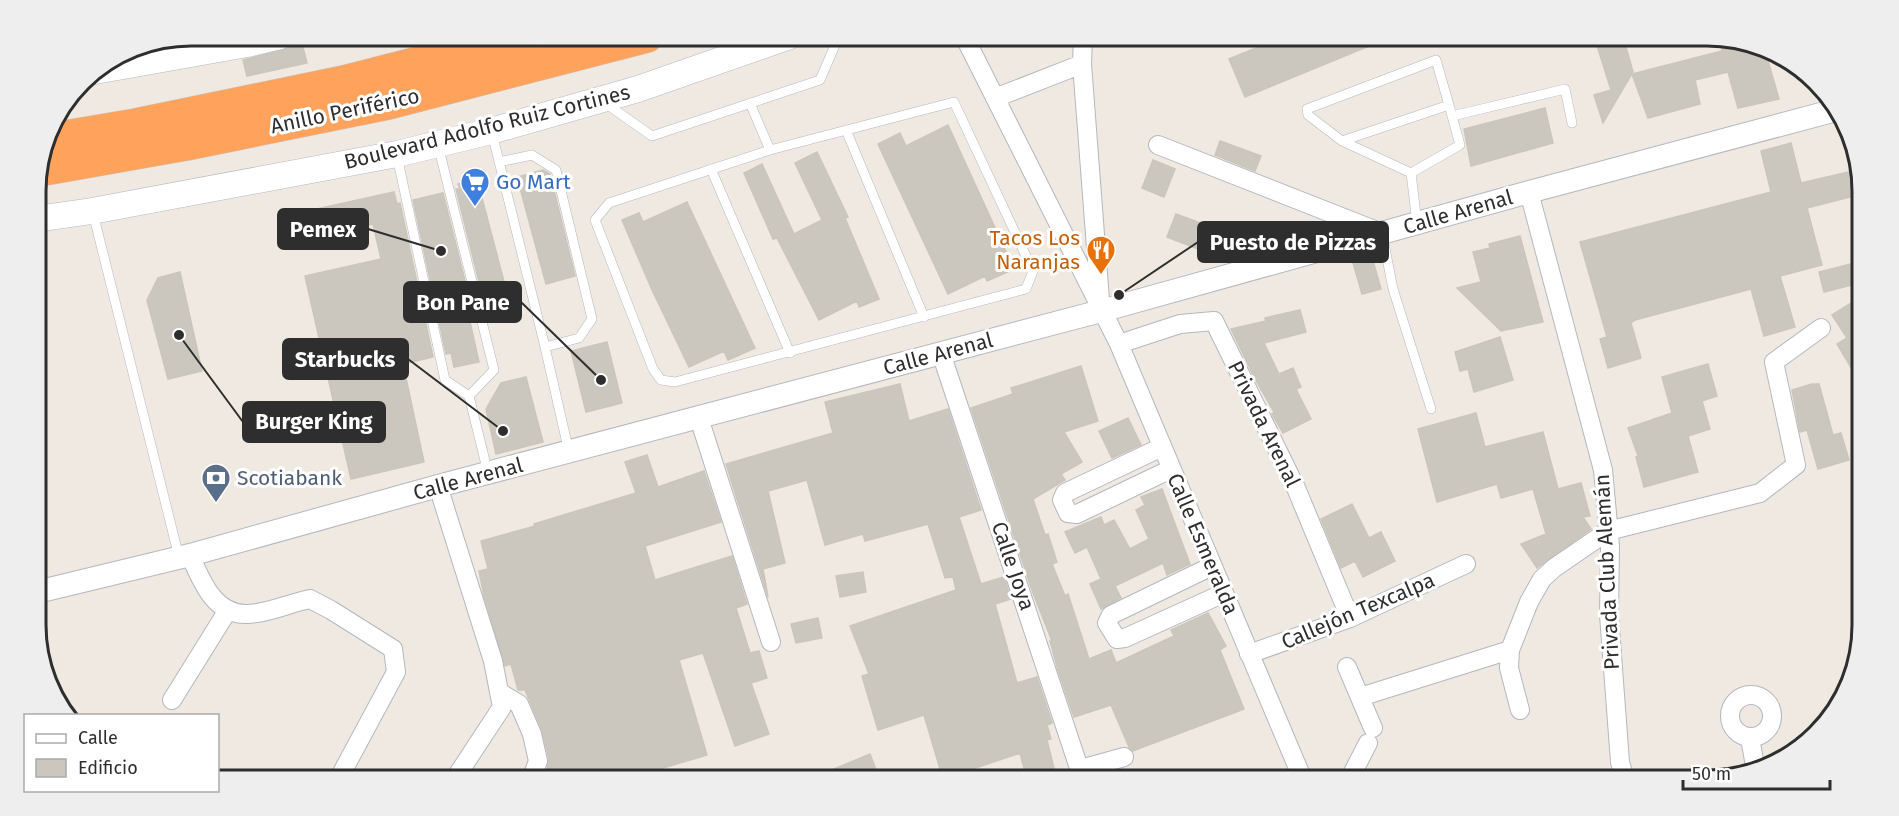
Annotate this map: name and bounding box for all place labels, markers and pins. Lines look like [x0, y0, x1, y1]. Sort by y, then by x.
supermarket icon: Go Mart [459, 166, 491, 208]
place label: Go Mart [496, 169, 571, 195]
callout: Pemex [278, 209, 368, 249]
callout: Puesto de Pizzas [1198, 222, 1388, 262]
place label: Tacos Los Naranjas [990, 225, 1080, 275]
restaurant icon: Tacos Los Naranjas [1085, 234, 1117, 276]
callout: Bon Pane [404, 282, 521, 322]
callout: Starbucks [283, 339, 408, 379]
callout: Burger King [243, 402, 385, 442]
bank icon: Scotiabank [200, 462, 232, 504]
place label: Scotiabank [237, 465, 342, 491]

